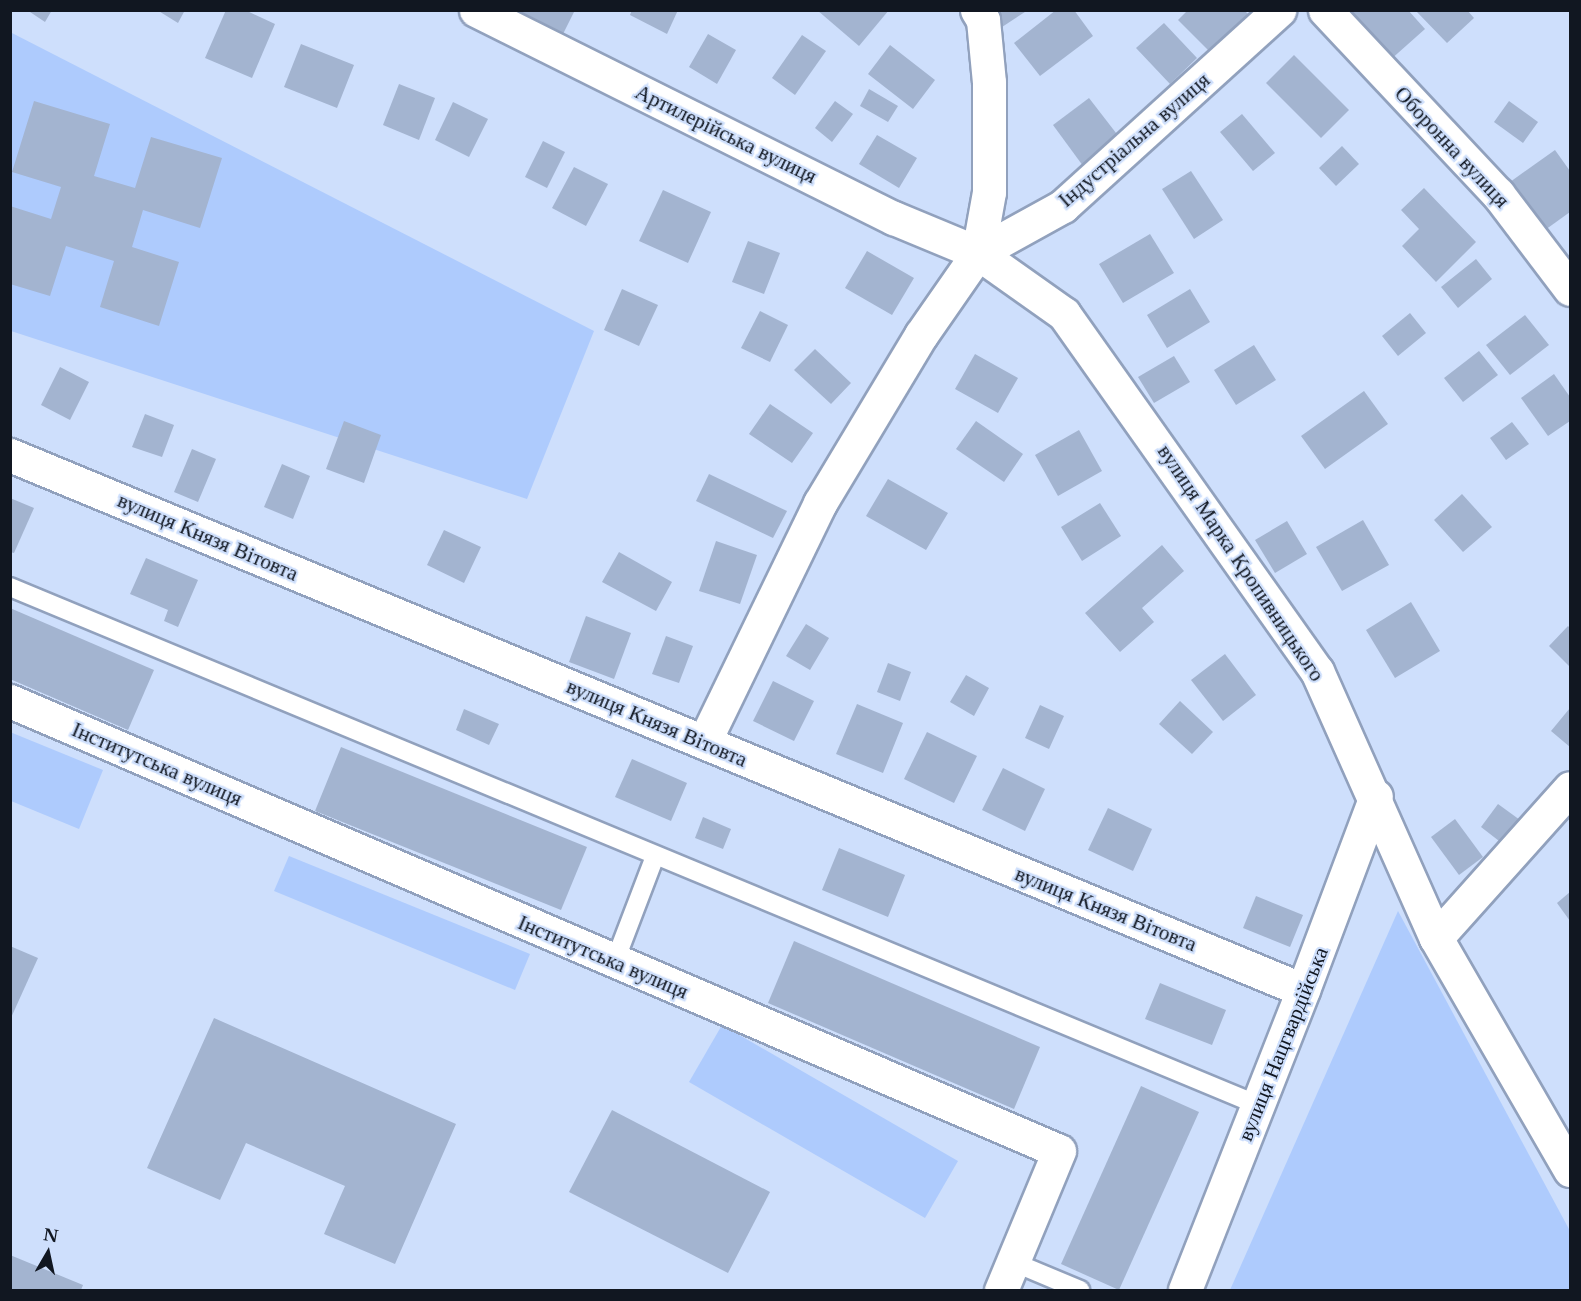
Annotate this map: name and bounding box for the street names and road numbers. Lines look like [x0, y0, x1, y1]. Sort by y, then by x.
street label: Індустріальна вулиця [1053, 67, 1215, 213]
street label: Артилерійська вулиця [631, 79, 821, 189]
street label: Оборонна вулиця [1389, 81, 1515, 213]
street label: вулиця Марка Кропивницького [1152, 440, 1330, 686]
street label: вулиця Князя Вітовта [114, 488, 302, 586]
street label: вулиця Князя Вітовта [563, 674, 751, 772]
street label: Інститутська вулиця [68, 717, 246, 811]
street label: вулиця Князя Вітовта [1011, 861, 1201, 957]
street label: Інститутська вулиця [514, 910, 692, 1004]
street label: вулиця Нацгвардійська [1233, 943, 1333, 1145]

